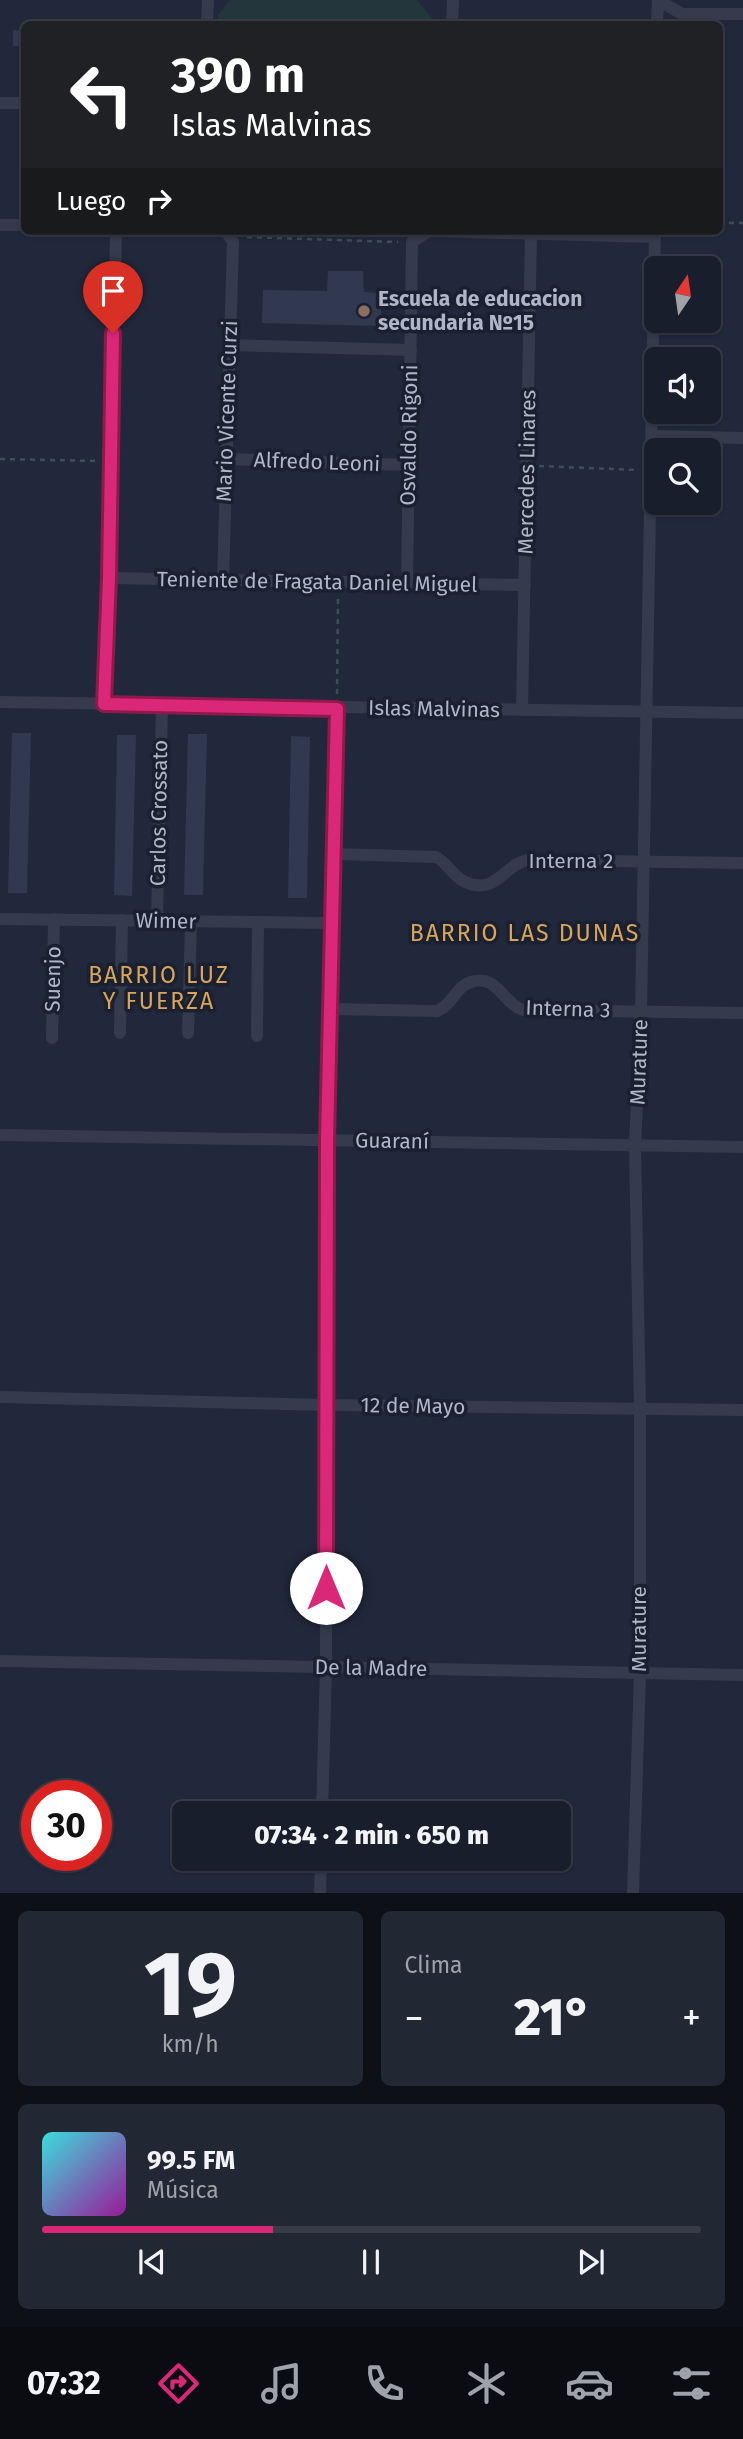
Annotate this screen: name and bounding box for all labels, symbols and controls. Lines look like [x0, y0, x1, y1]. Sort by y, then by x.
text: 390 m [171, 46, 305, 105]
icon: left [56, 49, 147, 140]
text: Islas Malvinas [171, 106, 372, 144]
icon: right [140, 182, 178, 220]
text: Luego [56, 186, 126, 217]
north arrow [644, 256, 721, 332]
map controls [644, 256, 721, 515]
pin [83, 261, 143, 333]
icon: arrive [94, 272, 132, 310]
place label: Escuela de educacion secundaria Nº15 [378, 286, 582, 336]
marker: Escuela de educacion secundaria Nº15 [356, 303, 372, 319]
street label: Mario Vicente Curzi [211, 320, 243, 502]
button: sound [644, 347, 721, 424]
street label: Osvaldo Rigoni [395, 364, 423, 506]
street label: Mercedes Linares [513, 389, 541, 554]
button: search [644, 438, 721, 515]
street label: Alfredo Leoni [253, 447, 381, 477]
street label: Teniente de Fragata Daniel Miguel [157, 566, 477, 598]
street label: Islas Malvinas [368, 695, 500, 723]
street label: Carlos Crossato [145, 740, 173, 886]
street label: Interna 2 [528, 848, 614, 874]
street label: Wimer [135, 907, 197, 935]
district label: BARRIO LAS DUNAS [410, 919, 640, 947]
street label: Suenjo [39, 946, 67, 1012]
district label: BARRIO LUZ Y FUERZA [88, 961, 230, 1015]
street label: Interna 3 [525, 995, 611, 1023]
street label: Murature [625, 1019, 653, 1105]
street label: Guaraní [355, 1127, 429, 1155]
street label: 12 de Mayo [360, 1392, 466, 1420]
position arrow [289, 1551, 363, 1625]
street label: Murature [626, 1586, 652, 1672]
street label: De la Madre [314, 1654, 428, 1682]
speed limit sign: 30 [21, 1780, 112, 1871]
text: 07:34 · 2 min · 650 m [254, 1820, 489, 1851]
text: 19 [144, 1930, 237, 2039]
text: Clima [405, 1951, 463, 1979]
text: 21° [514, 1986, 592, 2049]
text: − [405, 1995, 424, 2041]
text: + [682, 1995, 701, 2041]
text: km/h [162, 2030, 219, 2058]
text: 99.5 FM [147, 2145, 235, 2176]
text: Música [147, 2176, 219, 2204]
icon: previous [133, 2243, 171, 2281]
icon: pause [352, 2243, 390, 2281]
icon: next [572, 2243, 610, 2281]
icon: directions [154, 2359, 203, 2408]
icon: music [257, 2359, 306, 2408]
icon: phone [360, 2359, 409, 2408]
icon: climate [462, 2359, 511, 2408]
icon: car [565, 2359, 614, 2408]
icon: filters [667, 2359, 716, 2408]
text: 07:32 [27, 2364, 101, 2402]

